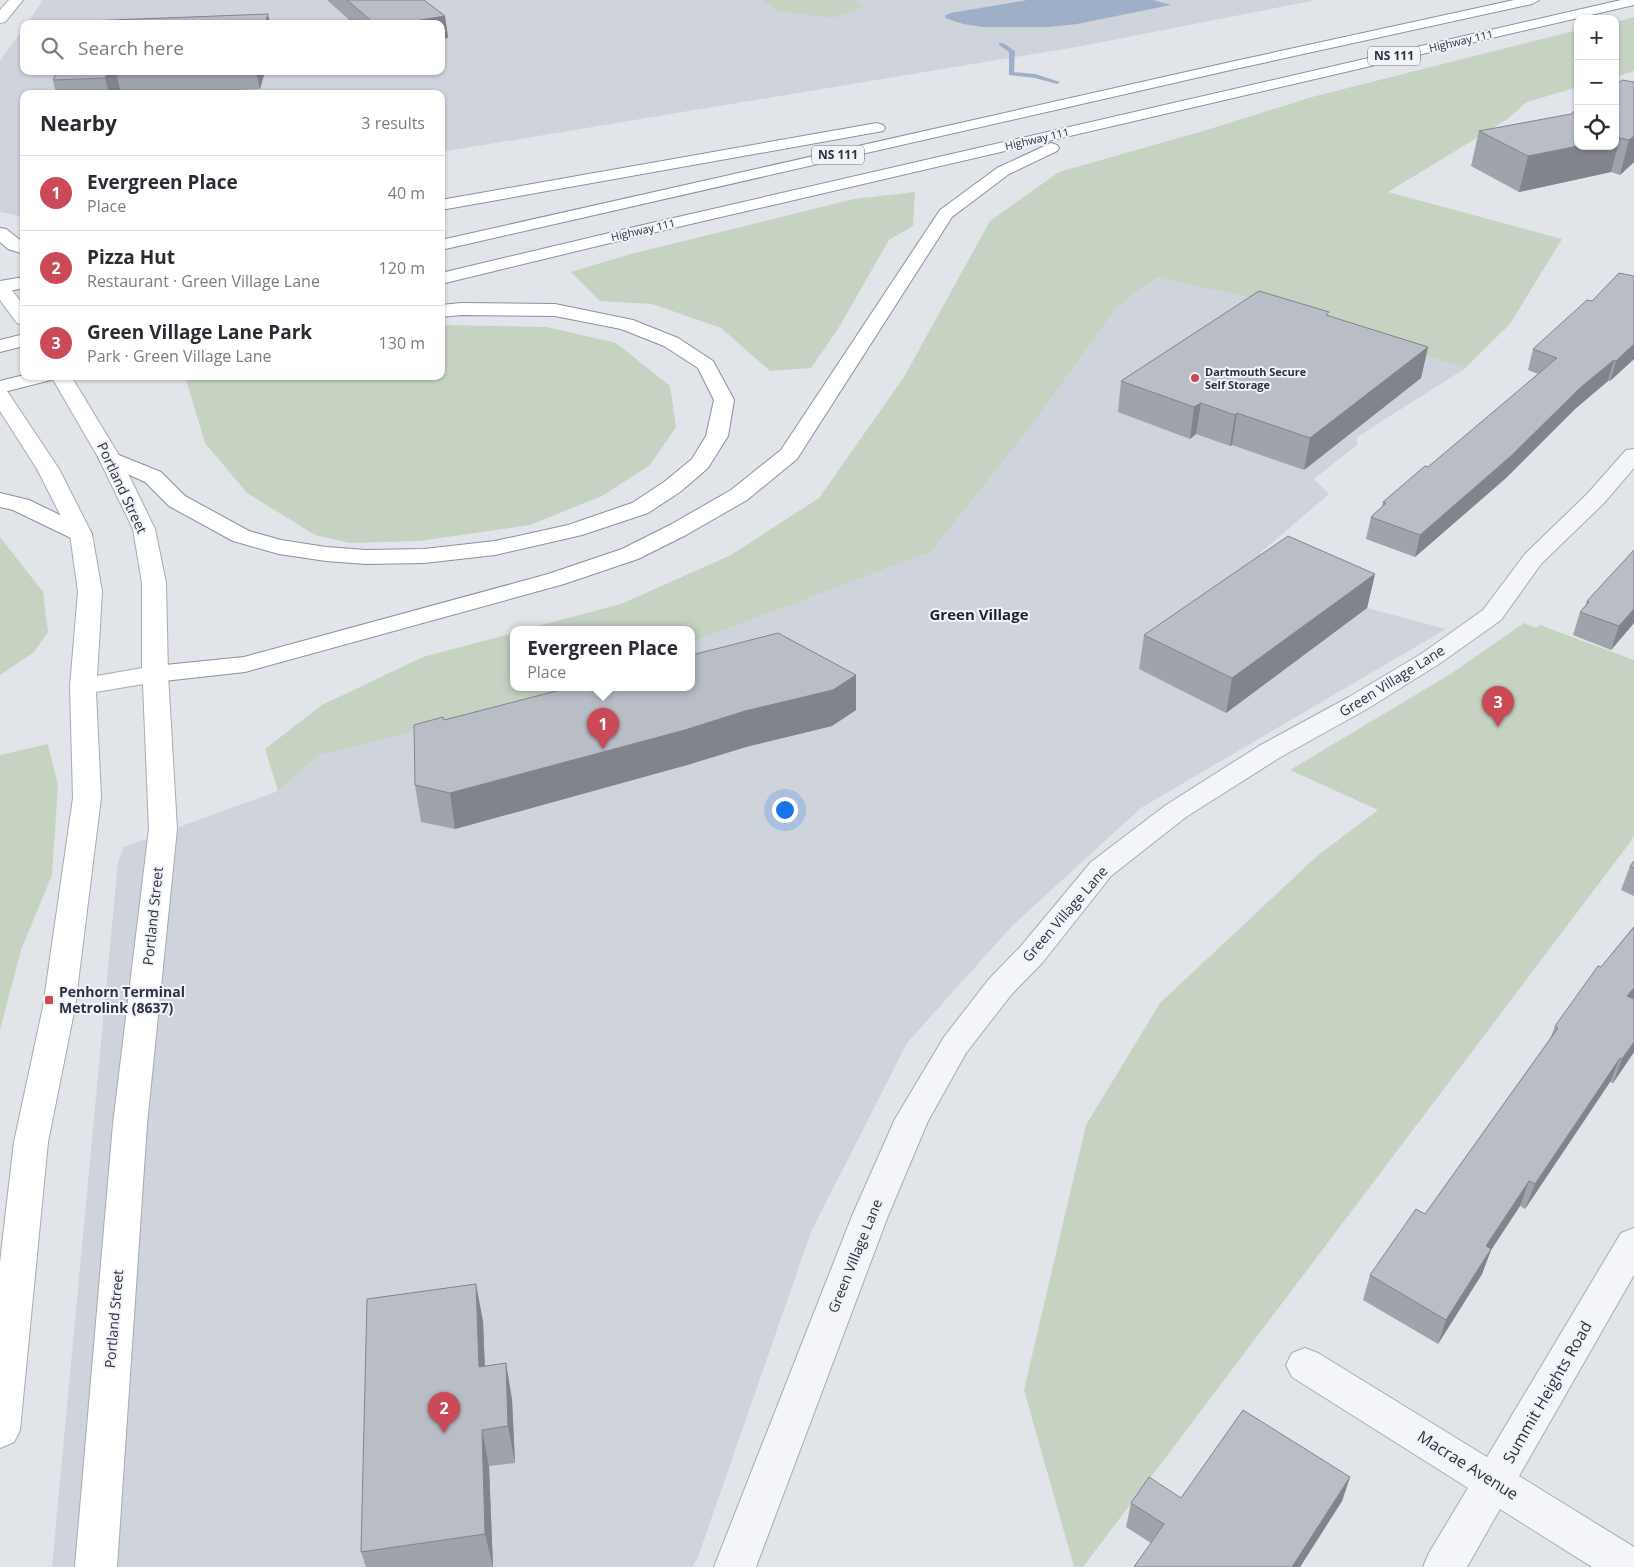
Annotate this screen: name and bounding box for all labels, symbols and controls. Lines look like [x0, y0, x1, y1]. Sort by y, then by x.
map controls [1574, 15, 1619, 150]
button: + [1574, 15, 1619, 60]
search box [20, 20, 445, 75]
street label: Highway 111 [1427, 26, 1494, 55]
icon: search [38, 34, 66, 62]
text: Search here [78, 35, 184, 61]
road number: NS 111 [1368, 46, 1420, 66]
button: − [1574, 60, 1619, 105]
button: locate [1574, 105, 1619, 150]
text: Nearby [40, 109, 117, 137]
text: 3 results [361, 112, 425, 134]
street label: Highway 111 [1003, 124, 1070, 153]
road number: NS 111 [812, 146, 864, 164]
text: Evergreen Place [87, 169, 238, 195]
text: 1 [51, 182, 61, 204]
text: 40 m [388, 182, 425, 204]
text: Place [87, 195, 126, 217]
street label: Highway 111 [609, 215, 676, 244]
text: Pizza Hut [87, 244, 175, 270]
text: 2 [51, 257, 61, 279]
text: 120 m [379, 257, 425, 279]
text: Restaurant · Green Village Lane [87, 270, 320, 292]
text: Green Village Lane Park [87, 319, 312, 345]
text: 3 [51, 332, 61, 354]
text: 130 m [379, 332, 425, 354]
text: Park · Green Village Lane [87, 345, 272, 367]
place label: Dartmouth Secure Self Storage [1205, 364, 1307, 392]
marker: Dartmouth Secure Self Storage [1189, 372, 1201, 384]
street label: Portland Street [93, 439, 152, 537]
district label: Green Village [929, 604, 1029, 624]
popup [510, 626, 695, 691]
text: Evergreen Place [527, 635, 678, 661]
street label: Green Village Lane [1335, 640, 1448, 721]
text: Place [527, 661, 566, 683]
pin: 3 [1482, 686, 1514, 727]
pin: 1 [587, 708, 619, 749]
your location [772, 797, 798, 823]
street label: Green Village Lane [1018, 862, 1112, 966]
street label: Portland Street [138, 866, 167, 966]
place label: Penhorn Terminal Metrolink (8637) [59, 982, 185, 1017]
marker: Penhorn Terminal Metrolink (8637) [43, 994, 55, 1006]
street label: Green Village Lane [823, 1196, 886, 1316]
street label: Portland Street [100, 1269, 127, 1369]
street label: Summit Heights Road [1497, 1317, 1597, 1467]
pin: 2 [428, 1392, 460, 1433]
street label: Macrae Avenue [1413, 1425, 1523, 1505]

